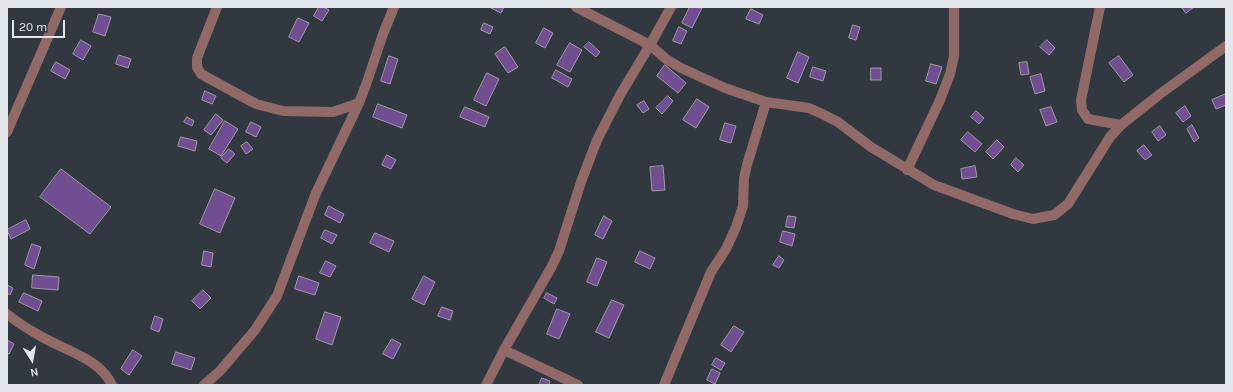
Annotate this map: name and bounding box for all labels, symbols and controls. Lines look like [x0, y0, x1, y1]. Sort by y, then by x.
scale bar [14, 12, 67, 38]
text: 20 m [19, 20, 47, 34]
north arrow [12, 340, 52, 380]
text: N [29, 365, 40, 379]

